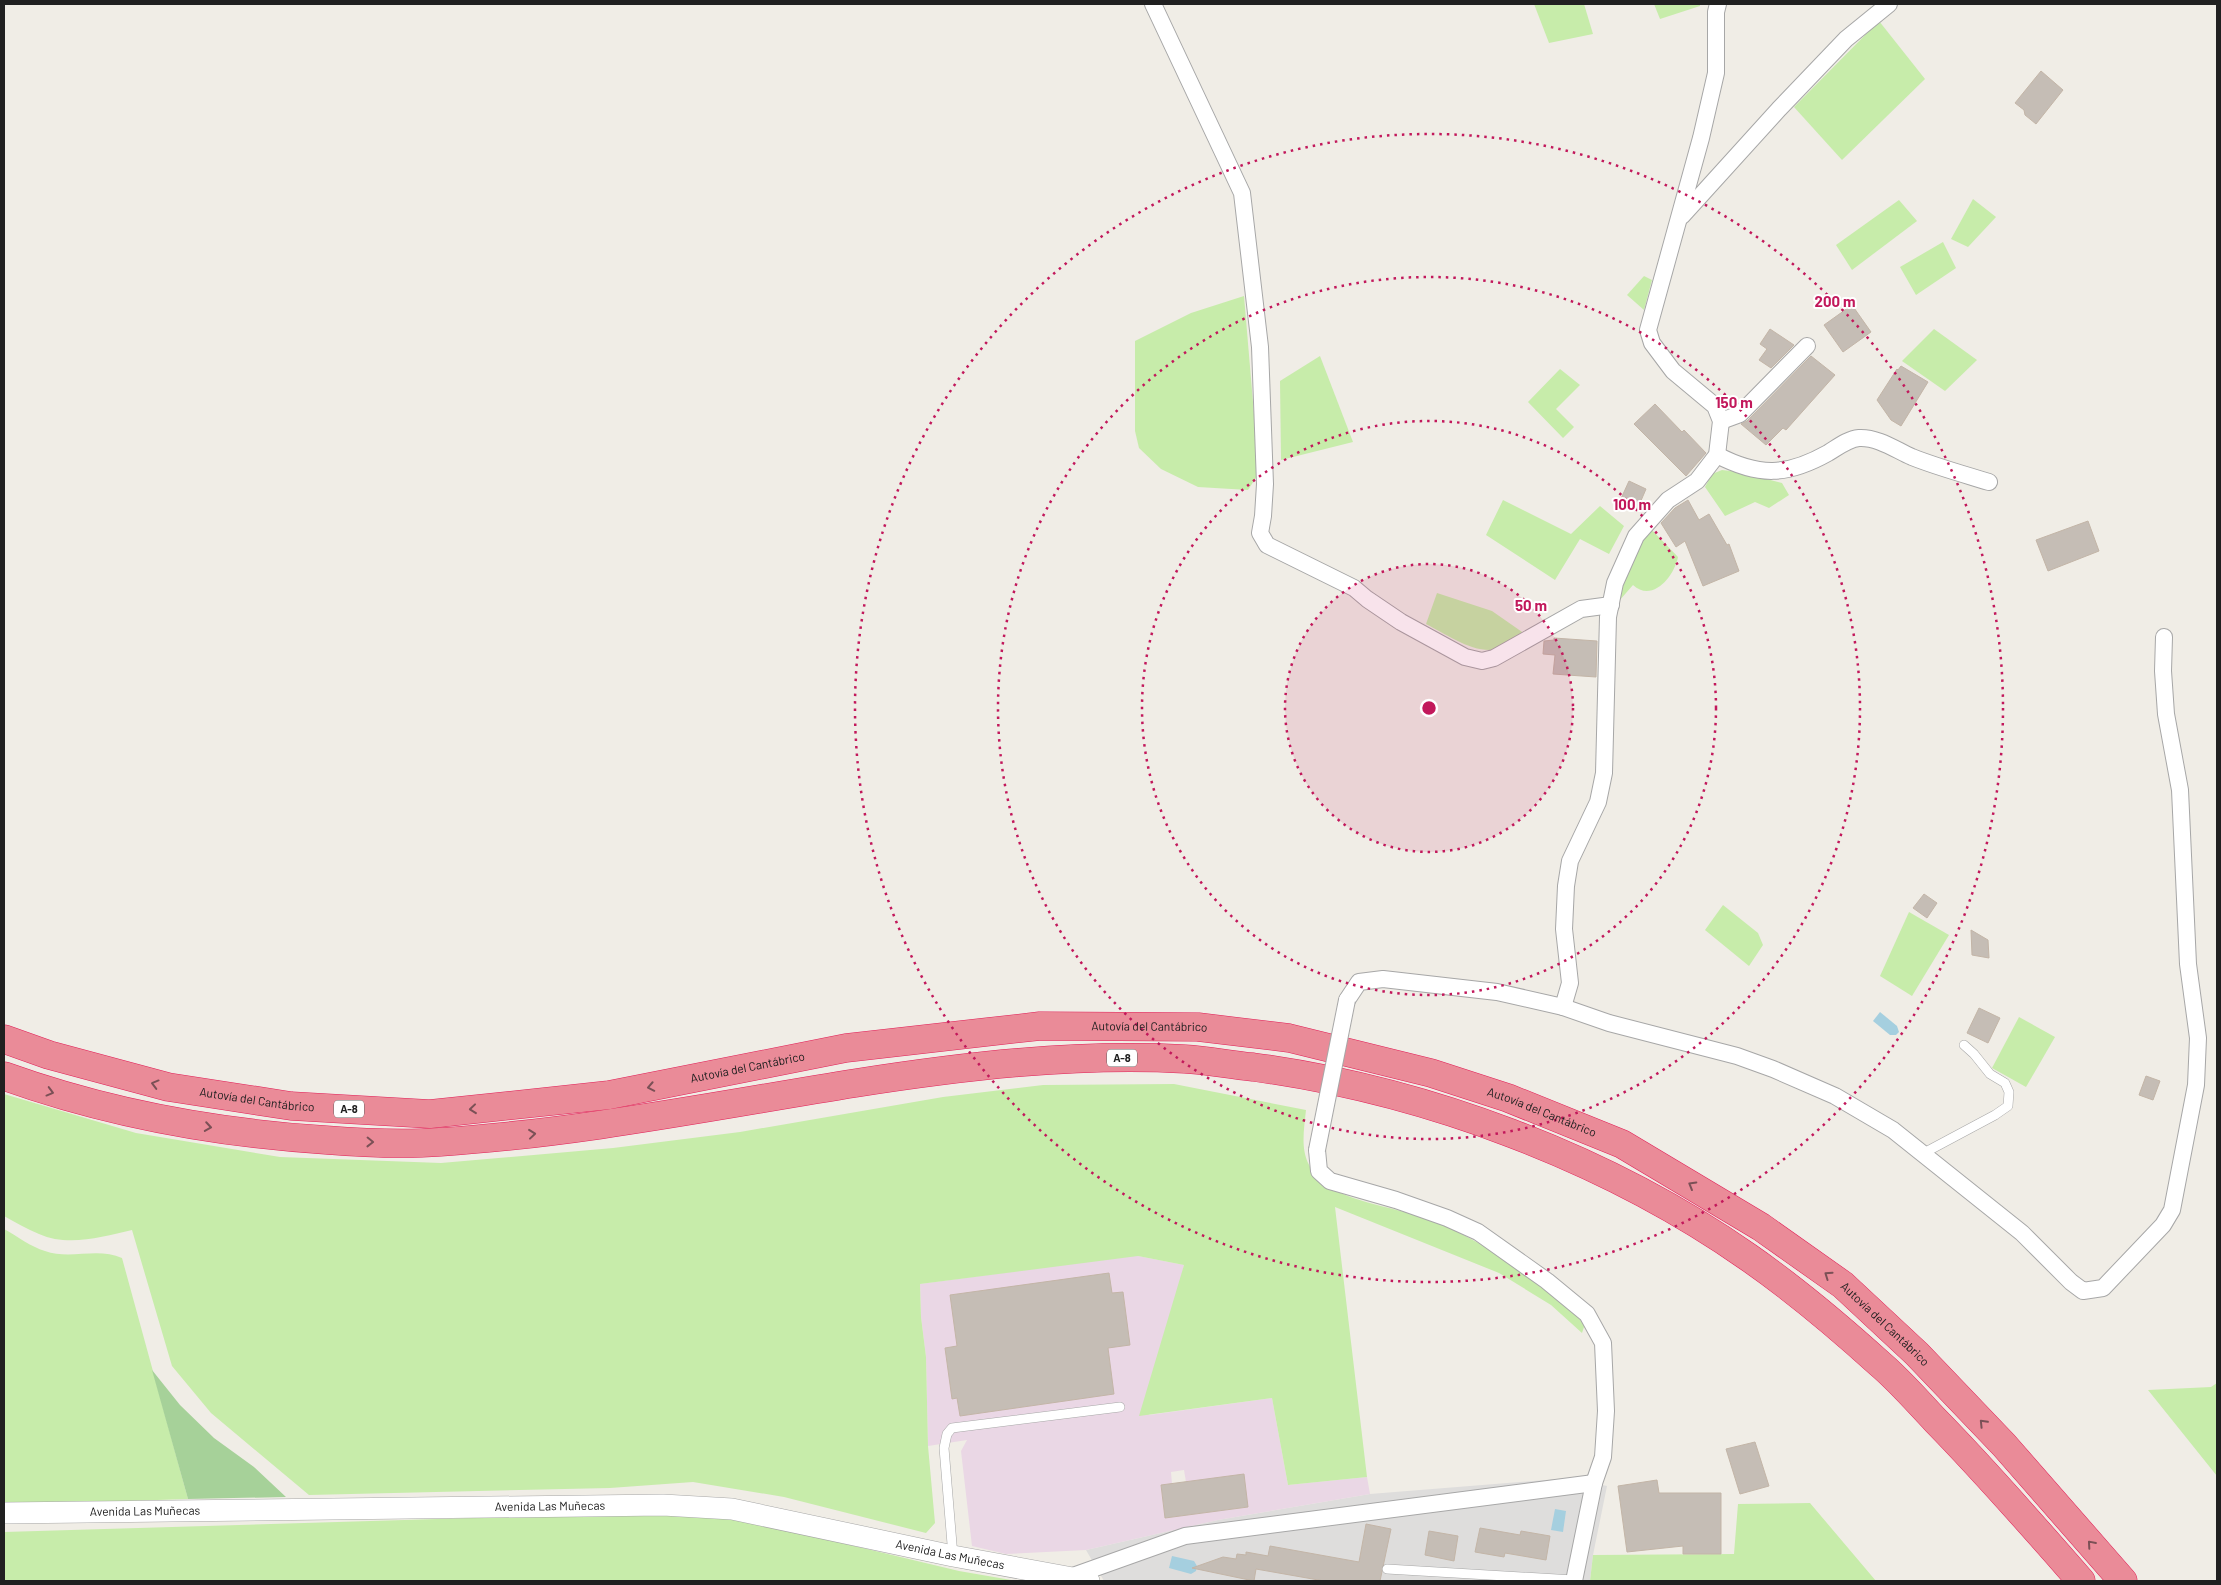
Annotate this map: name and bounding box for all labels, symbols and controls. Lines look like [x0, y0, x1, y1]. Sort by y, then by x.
text: 200 m [1814, 292, 1856, 310]
text: 150 m [1715, 393, 1753, 411]
text: 100 m [1613, 495, 1651, 513]
text: 50 m [1515, 596, 1547, 614]
centre of rings [1420, 699, 1438, 717]
street label: Autovía del Cantábrico [1091, 1018, 1208, 1034]
street label: Autovía del Cantábrico [689, 1048, 806, 1085]
road number: A-8 [1107, 1050, 1137, 1066]
one-way arrow [151, 1079, 159, 1090]
one-way arrow [647, 1081, 655, 1091]
street label: Autovía del Cantábrico [199, 1084, 315, 1113]
street label: Autovía del Cantábrico [1486, 1084, 1599, 1139]
one-way arrow [45, 1086, 53, 1096]
road number: A-8 [334, 1100, 364, 1118]
one-way arrow [468, 1104, 476, 1115]
one-way arrow [205, 1121, 213, 1132]
one-way arrow [528, 1129, 536, 1140]
one-way arrow [366, 1137, 374, 1147]
one-way arrow [1689, 1181, 1698, 1191]
one-way arrow [1824, 1272, 1834, 1281]
street label: Autovía del Cantábrico [1838, 1279, 1933, 1368]
one-way arrow [1980, 1420, 1989, 1429]
street label: Avenida Las Muñecas [494, 1498, 606, 1513]
street label: Avenida Las Muñecas [90, 1503, 201, 1518]
street label: Avenida Las Muñecas [895, 1536, 1006, 1571]
one-way arrow [2088, 1541, 2097, 1550]

